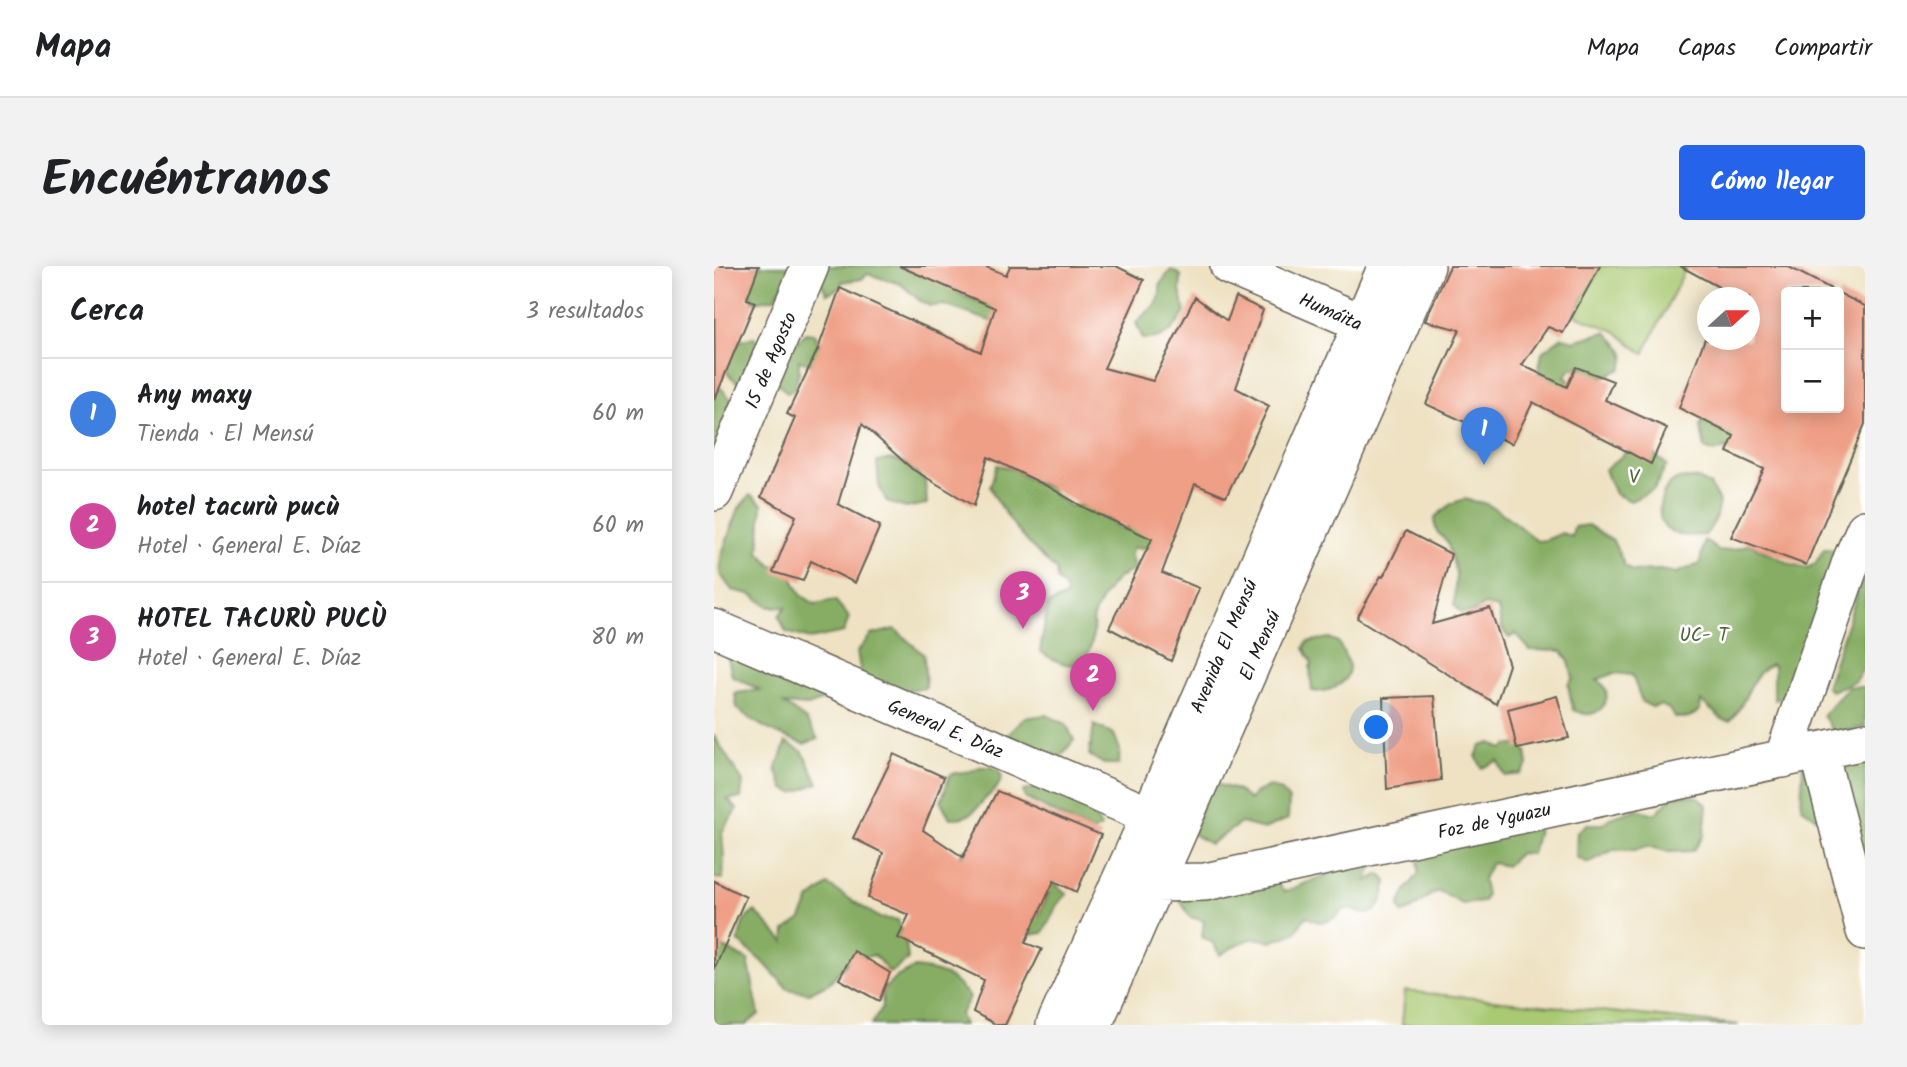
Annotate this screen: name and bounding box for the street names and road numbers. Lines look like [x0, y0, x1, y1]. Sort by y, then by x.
street label: Humáita [1294, 286, 1367, 340]
street label: 15 de Agosto [738, 308, 806, 414]
street label: Avenida El Mensú [1183, 574, 1267, 718]
street label: El Mensú [1232, 605, 1290, 686]
street label: General E. Díaz [882, 692, 1008, 768]
street label: Foz de Yguazu [1435, 795, 1554, 849]

